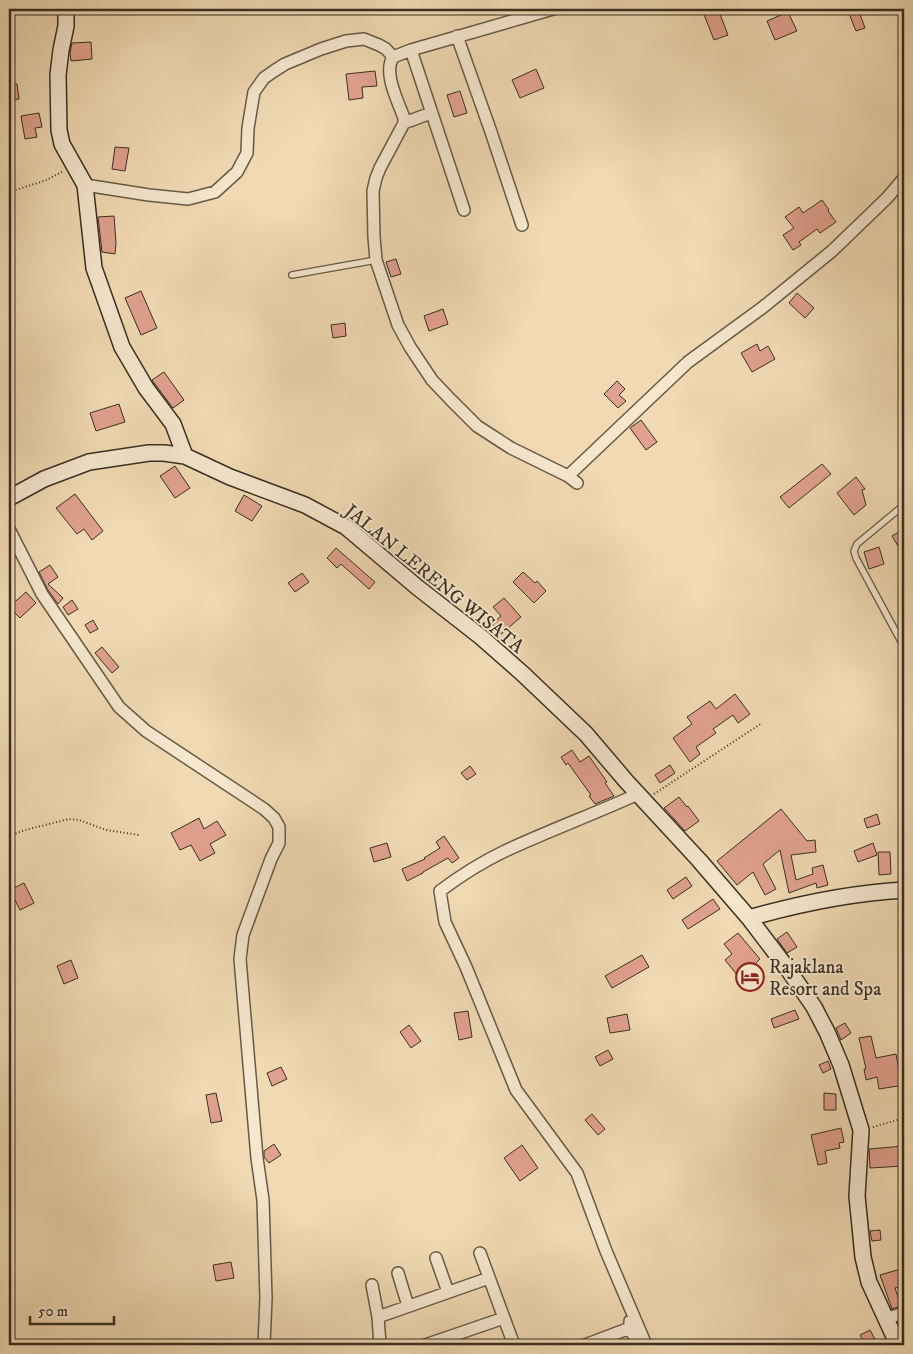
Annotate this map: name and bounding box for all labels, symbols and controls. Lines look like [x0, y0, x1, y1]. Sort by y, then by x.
street label: JALAN LERENG WISATA [338, 499, 529, 659]
place label: Rajaklana Resort and Spa [769, 956, 881, 1001]
hotel icon: Rajaklana Resort and Spa [735, 962, 765, 992]
scale bar [30, 1294, 114, 1326]
text: 50 m [38, 1302, 68, 1321]

